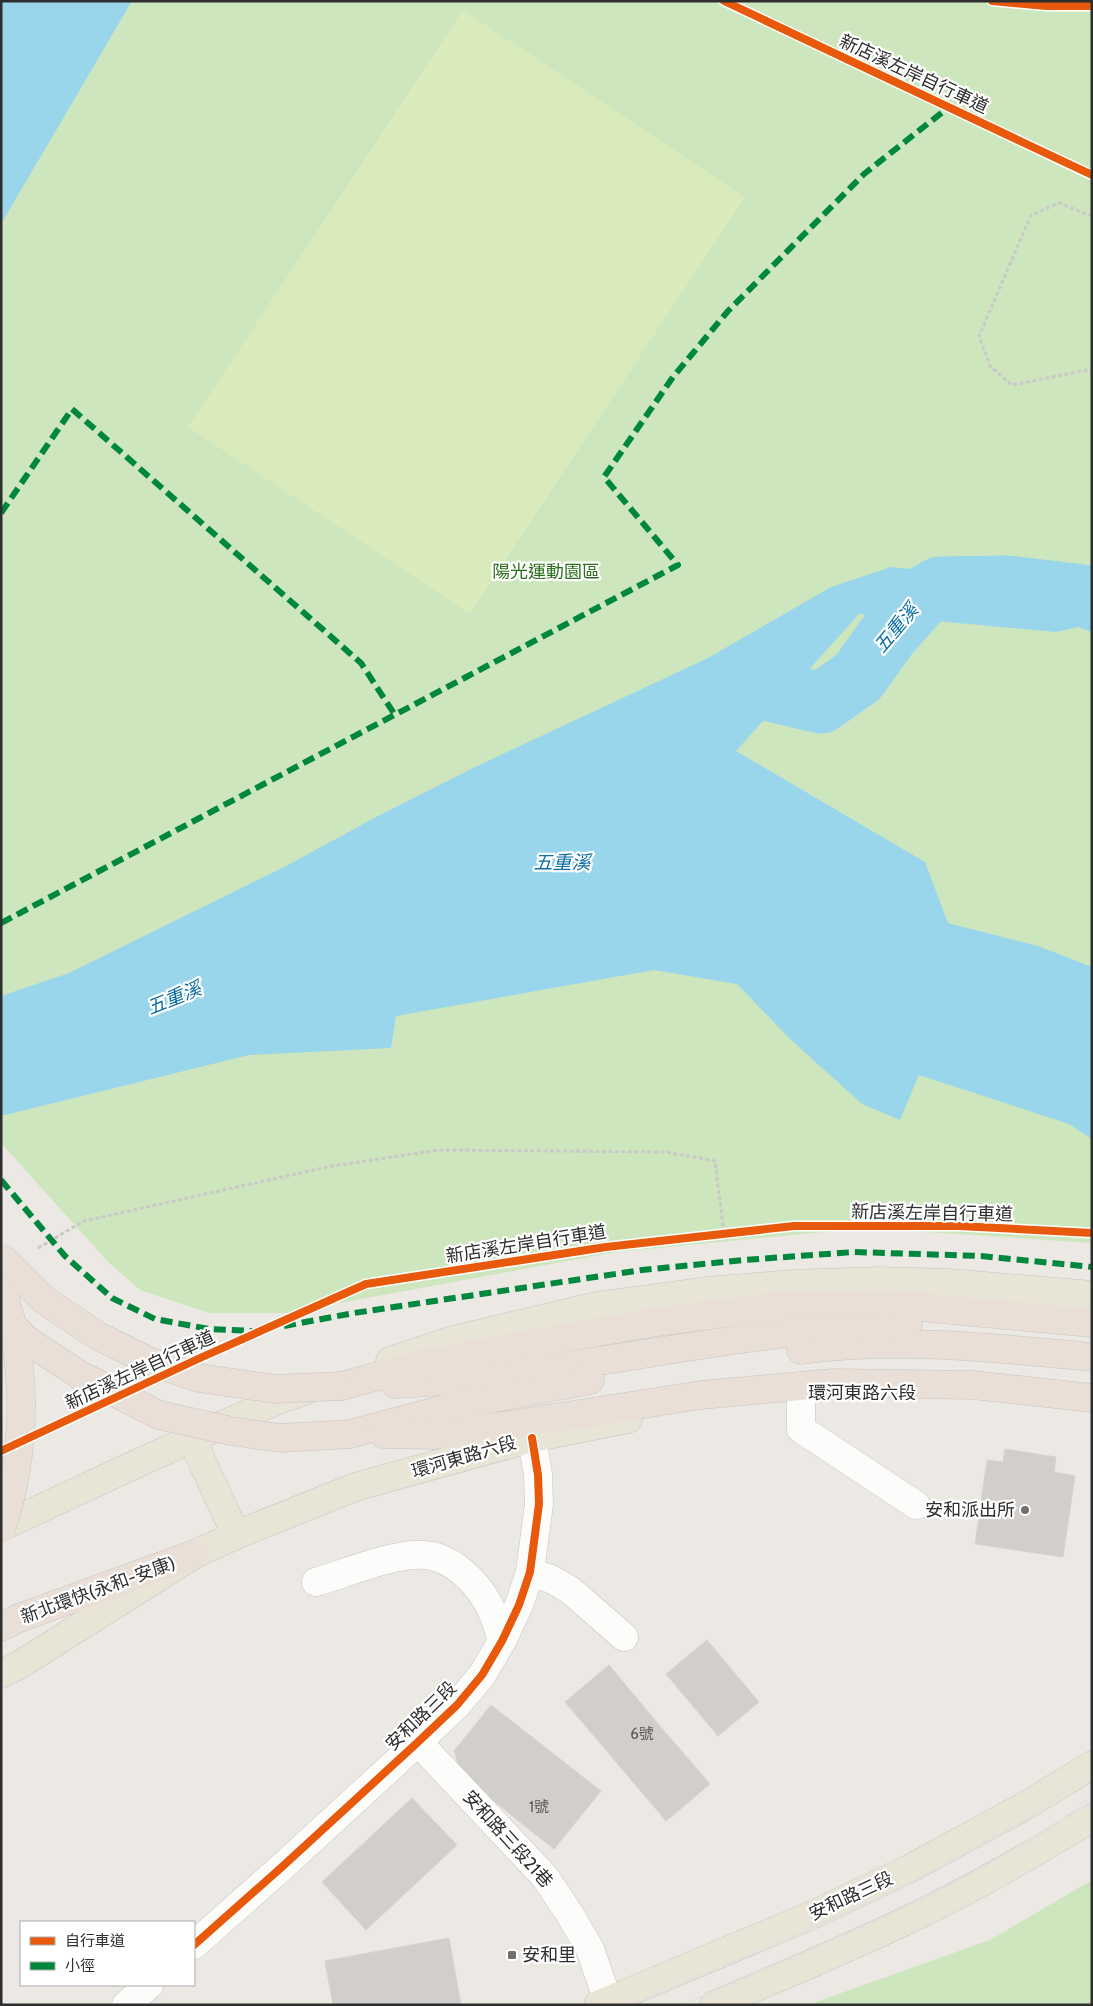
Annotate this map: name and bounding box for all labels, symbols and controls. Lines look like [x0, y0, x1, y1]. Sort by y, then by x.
street label: 新店溪左岸自行車道 [836, 30, 992, 118]
park label: 陽光運動園區 [492, 561, 600, 583]
water label: 五重溪 [869, 596, 925, 657]
water label: 五重溪 [533, 851, 593, 874]
water label: 五重溪 [143, 976, 208, 1019]
street label: 新店溪左岸自行車道 [851, 1201, 1013, 1225]
street label: 新店溪左岸自行車道 [444, 1220, 608, 1268]
street label: 新店溪左岸自行車道 [62, 1326, 218, 1414]
street label: 環河東路六段 [808, 1382, 916, 1404]
street label: 環河東路六段 [409, 1432, 519, 1482]
place label: 安和派出所 [925, 1499, 1015, 1521]
marker: 安和派出所 [1019, 1504, 1031, 1516]
street label: 新北環快(永和-安康) [18, 1552, 178, 1628]
street label: 安和路三段 [381, 1677, 461, 1755]
house number: 6號 [630, 1725, 654, 1743]
street label: 安和路三段21巷 [459, 1786, 557, 1892]
house number: 1號 [529, 1798, 549, 1816]
street label: 安和路三段 [806, 1867, 896, 1925]
legend [20, 1921, 195, 1986]
text: 自行車道 [65, 1932, 125, 1950]
place label: 安和里 [522, 1944, 576, 1966]
marker: 安和里 [506, 1949, 518, 1961]
text: 小徑 [65, 1957, 95, 1975]

